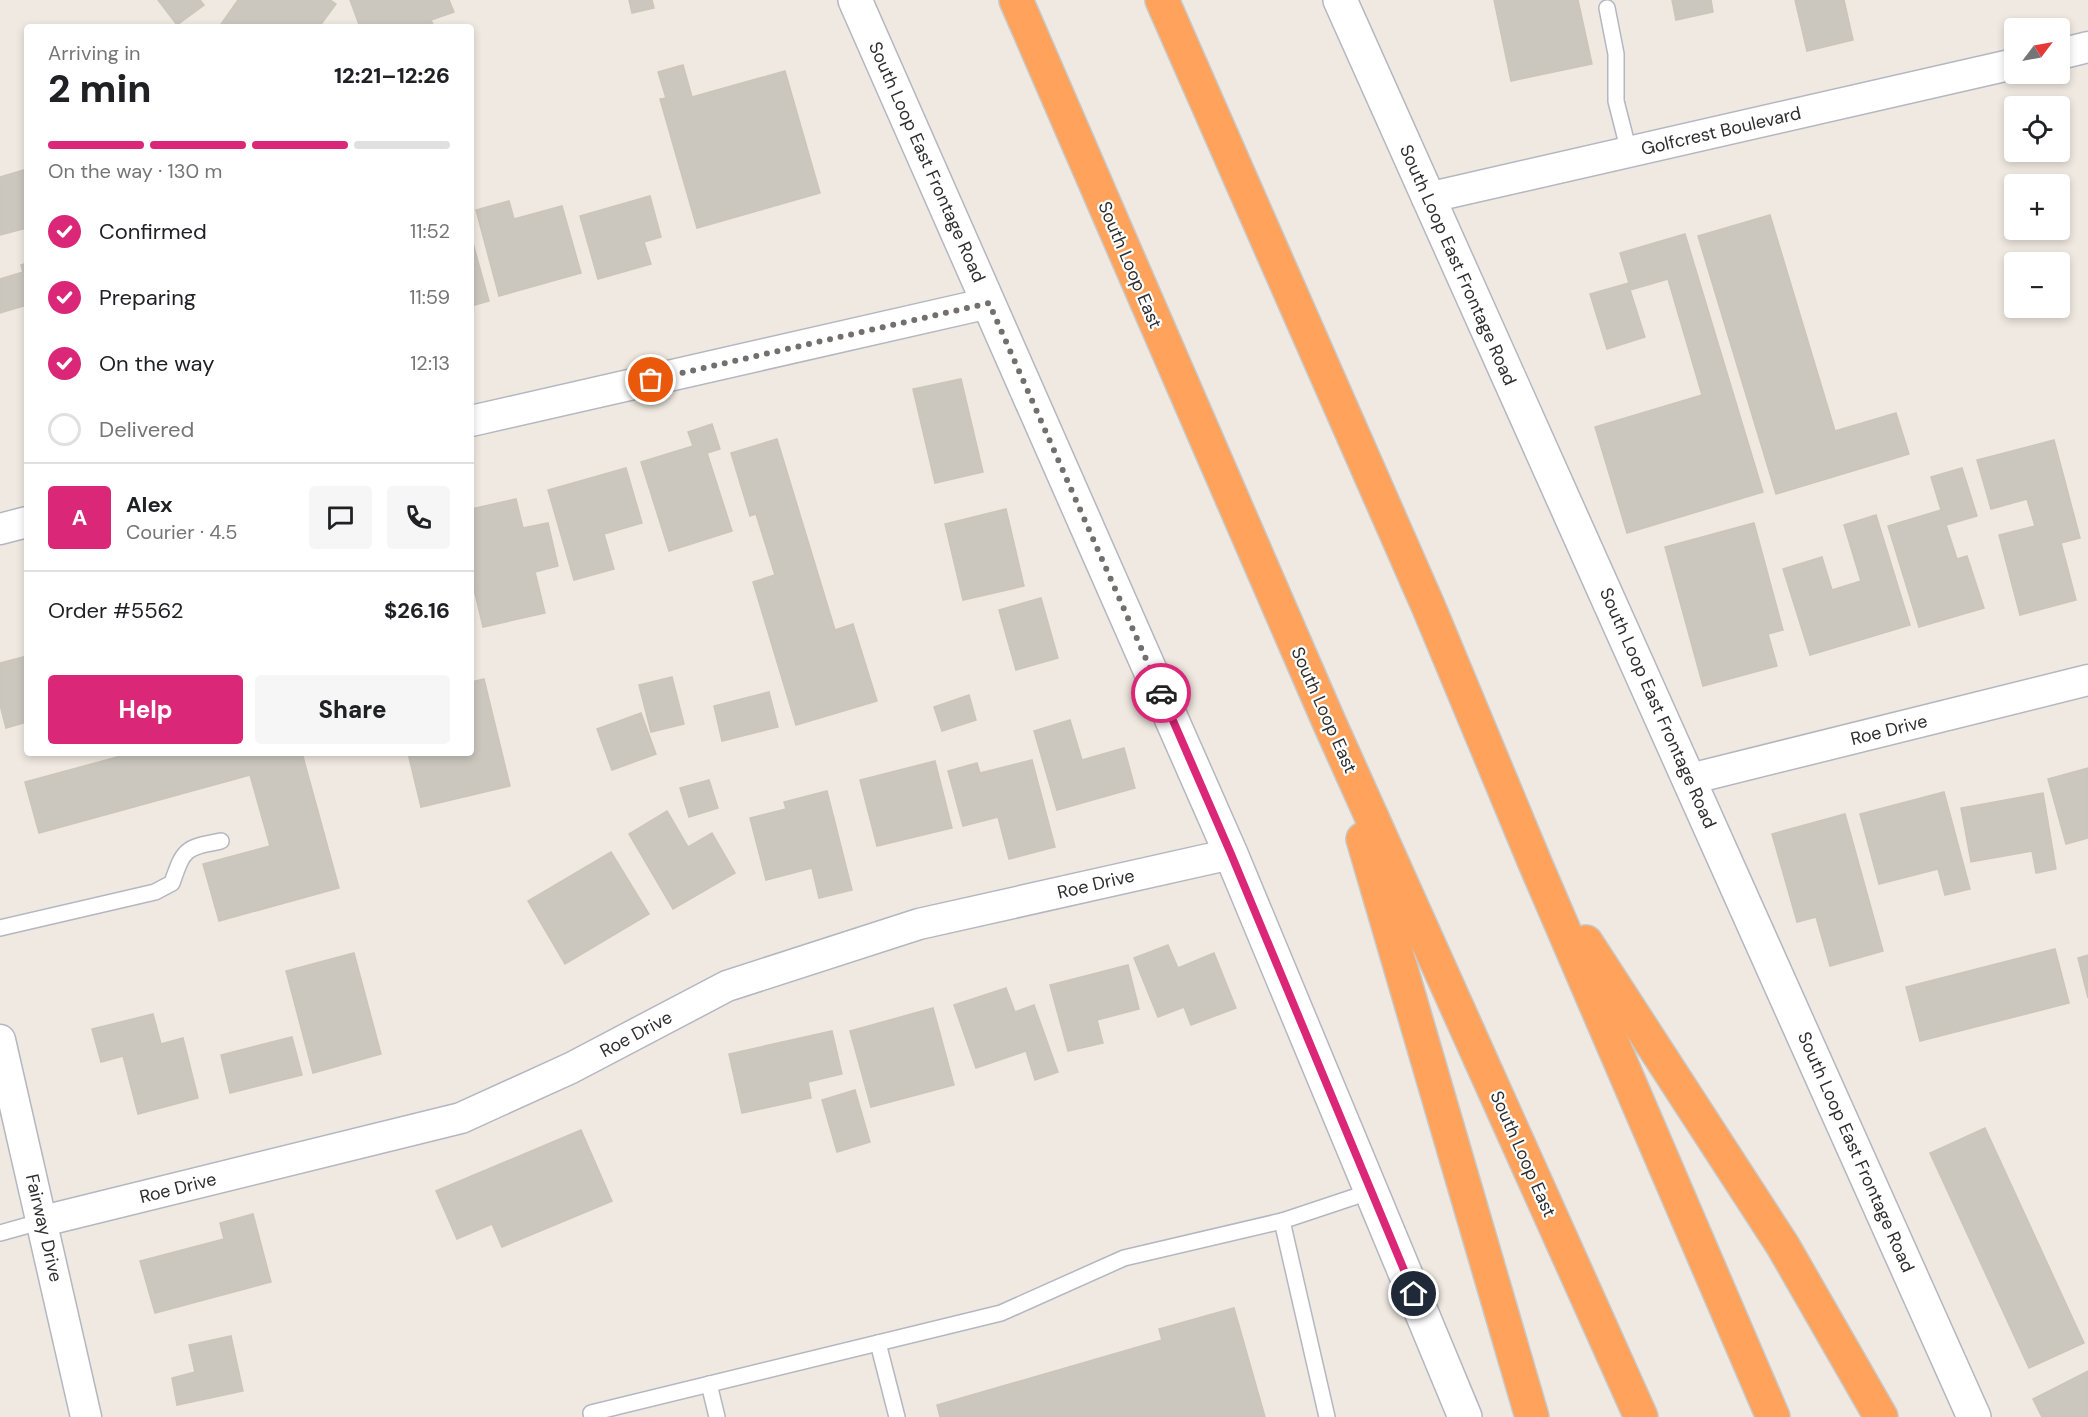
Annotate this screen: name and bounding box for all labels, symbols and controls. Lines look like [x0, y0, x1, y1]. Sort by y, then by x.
north arrow [2004, 18, 2070, 84]
map controls [2004, 18, 2070, 318]
street label: South Loop East Frontage Road [863, 38, 991, 286]
text: Arriving in [48, 40, 140, 66]
text: 12:21–12:26 [334, 61, 450, 90]
text: 2 min [48, 63, 152, 114]
button: locate [2004, 96, 2070, 162]
street label: Golfcrest Boulevard [1639, 101, 1803, 161]
street label: South Loop East Frontage Road [1394, 141, 1522, 389]
text: On the way · 130 m [48, 158, 222, 184]
button: + [2004, 174, 2070, 240]
street label: South Loop East [1092, 198, 1168, 332]
icon: check [48, 215, 81, 248]
text: Confirmed [99, 217, 207, 246]
text: 11:52 [410, 218, 450, 244]
button: − [2004, 252, 2070, 318]
icon: check [48, 281, 81, 314]
text: Preparing [99, 283, 196, 312]
text: 11:59 [409, 284, 450, 310]
icon: check [48, 347, 81, 380]
text: On the way [99, 349, 214, 378]
text: 12:13 [410, 350, 450, 376]
pin [625, 354, 676, 405]
icon: bag [634, 363, 667, 396]
text: Delivered [99, 415, 194, 444]
button: chat [309, 486, 372, 549]
button: phone [387, 486, 450, 549]
text: Alex [126, 490, 173, 519]
text: A [72, 503, 87, 532]
text: Courier · 4.5 [126, 519, 238, 545]
street label: South Loop East Frontage Road [1594, 584, 1722, 832]
text: Order #5562 [48, 596, 183, 625]
text: $26.16 [384, 596, 450, 625]
street label: South Loop East [1285, 643, 1363, 777]
courier [1131, 663, 1191, 723]
button: Help [48, 675, 243, 744]
button: Share [255, 675, 450, 744]
icon: car [1145, 677, 1178, 710]
street label: Roe Drive [1848, 709, 1930, 751]
street label: Roe Drive [1055, 863, 1137, 905]
street label: Roe Drive [596, 1005, 676, 1063]
street label: South Loop East Frontage Road [1792, 1028, 1920, 1276]
street label: South Loop East [1484, 1087, 1562, 1221]
street label: Roe Drive [137, 1167, 219, 1209]
street label: Fairway Drive [20, 1172, 68, 1284]
pin [1388, 1268, 1439, 1319]
icon: home [1397, 1277, 1430, 1310]

